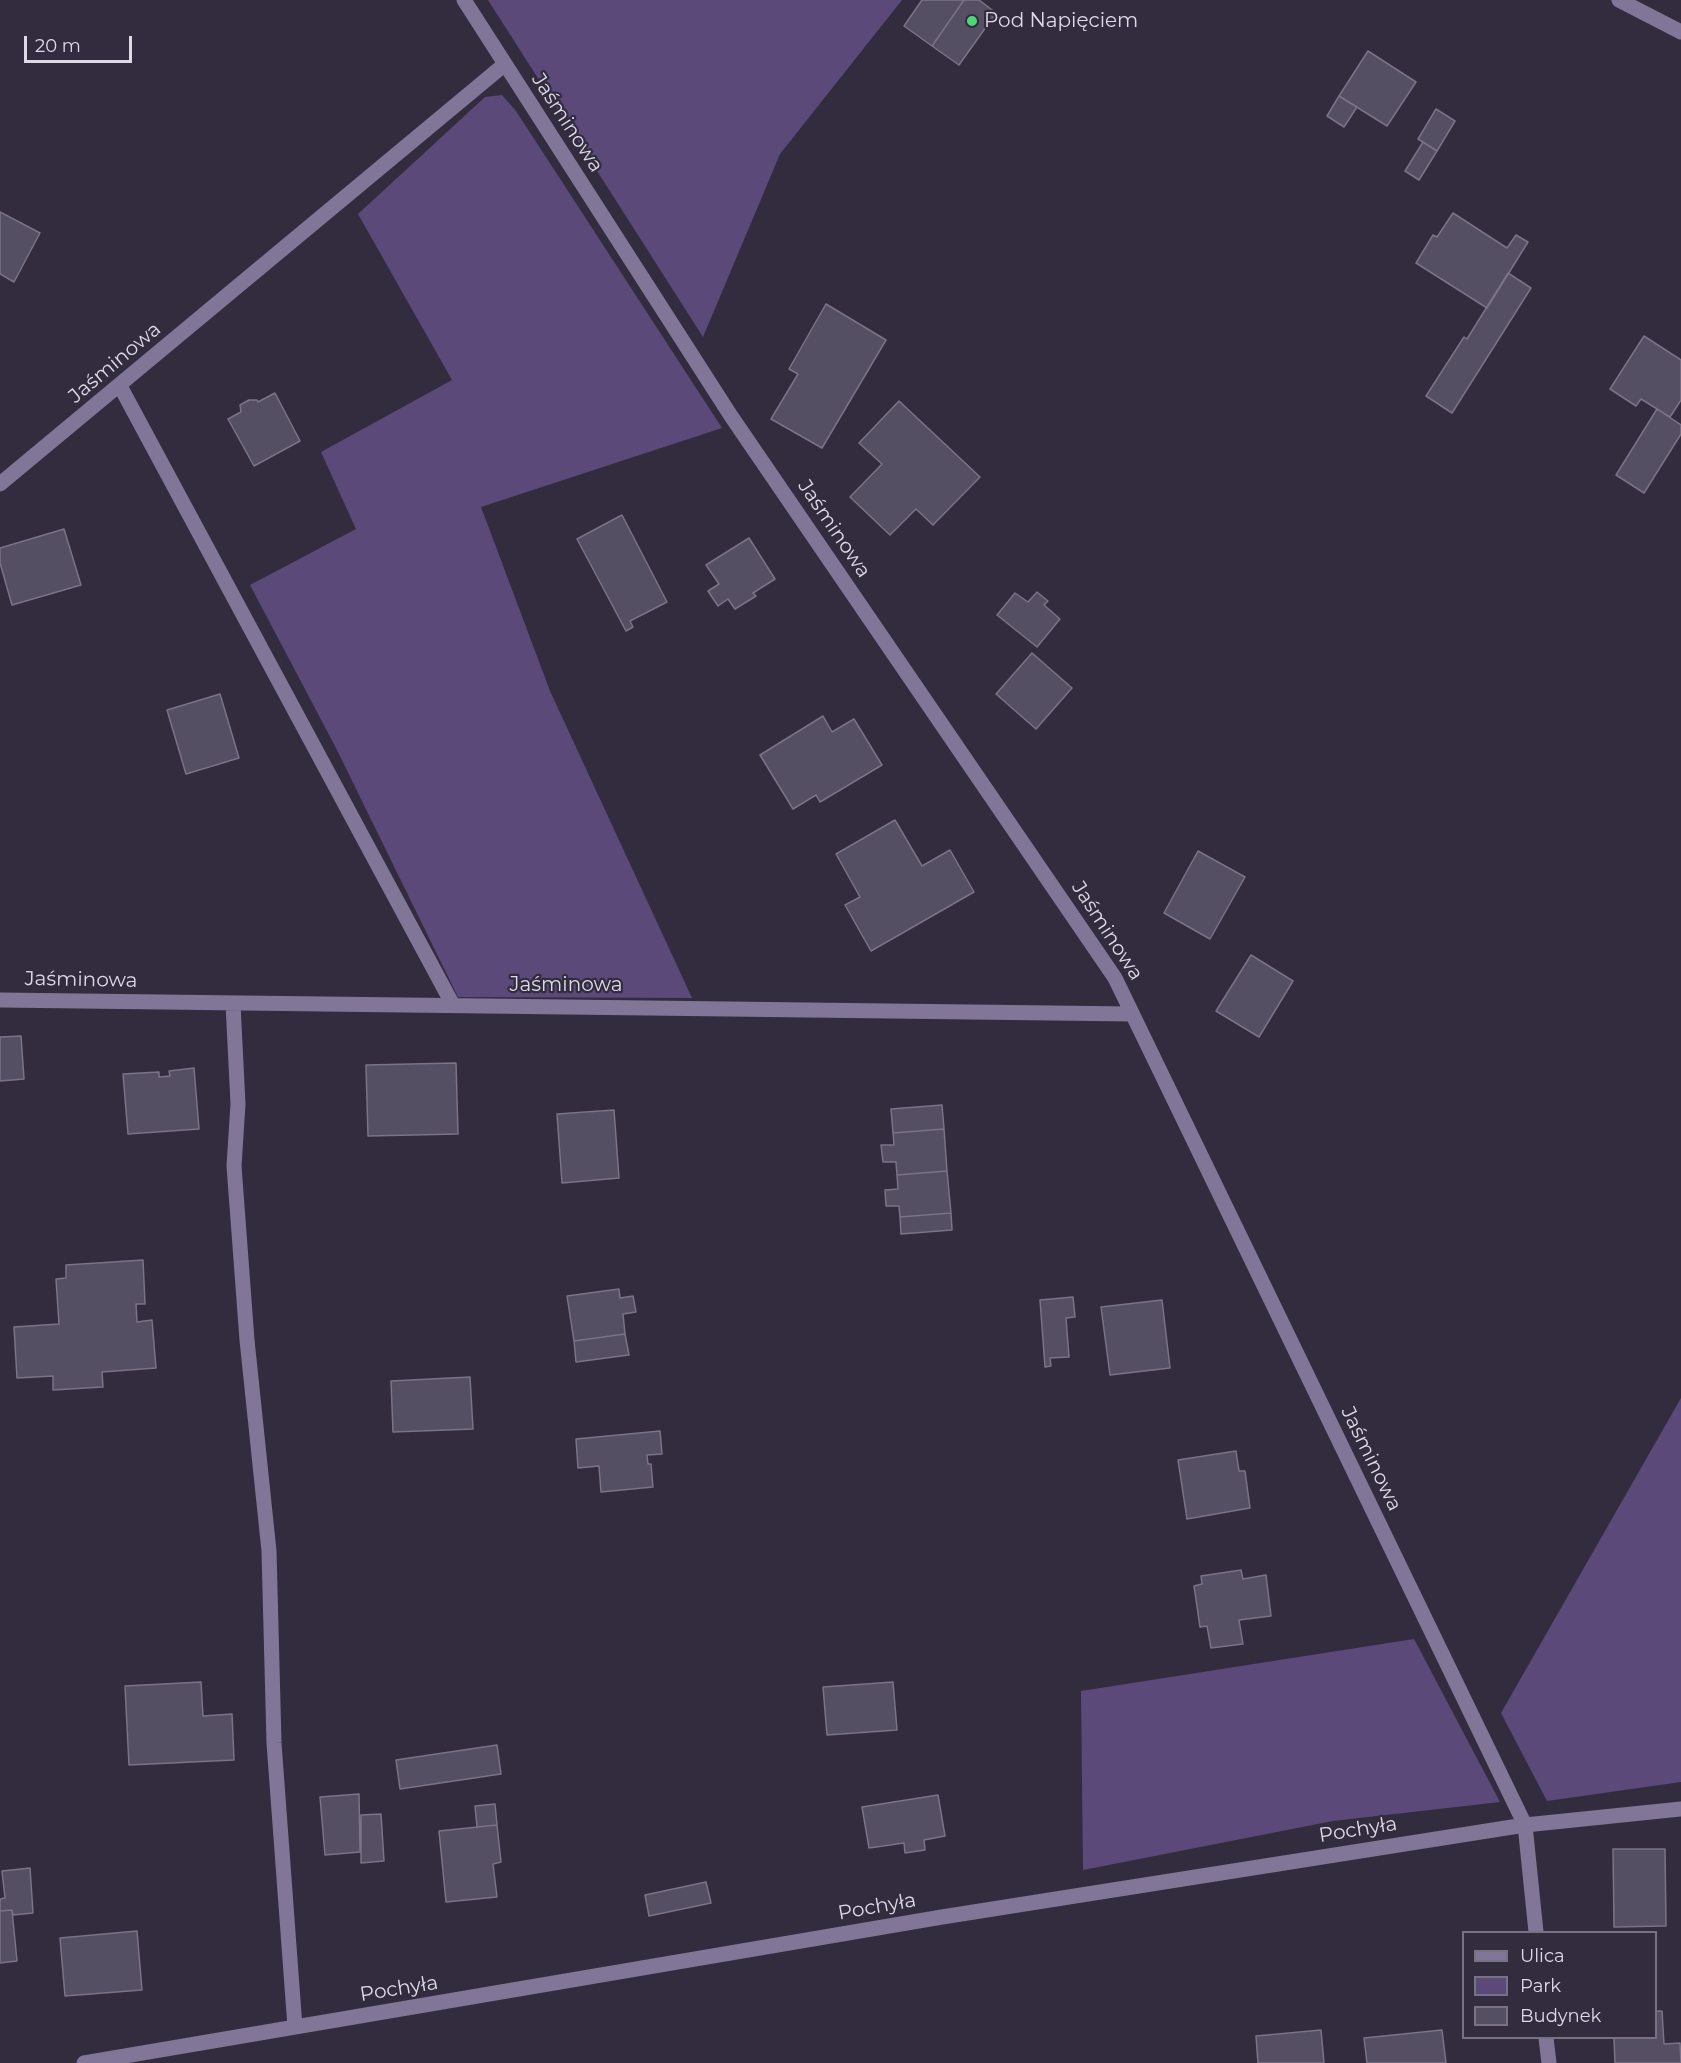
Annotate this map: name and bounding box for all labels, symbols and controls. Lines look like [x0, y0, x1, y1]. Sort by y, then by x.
place label: Pod Napięciem [984, 9, 1138, 33]
marker: Pod Napięciem [965, 14, 979, 28]
scale bar [27, 24, 135, 62]
text: 20 m [35, 35, 81, 57]
street label: Jaśminowa [526, 69, 608, 177]
street label: Jaśminowa [64, 318, 166, 408]
street label: Jaśminowa [792, 475, 876, 583]
street label: Jaśminowa [1066, 877, 1148, 985]
street label: Jaśminowa [24, 967, 138, 993]
street label: Jaśminowa [510, 973, 622, 997]
street label: Jaśminowa [1335, 1403, 1407, 1515]
street label: Pochyła [1317, 1812, 1399, 1848]
street label: Pochyła [836, 1888, 918, 1926]
legend [1462, 1931, 1657, 2039]
text: Ulica [1520, 1945, 1565, 1967]
street label: Pochyła [358, 1971, 440, 2007]
text: Park [1520, 1975, 1561, 1997]
text: Budynek [1520, 2005, 1601, 2027]

